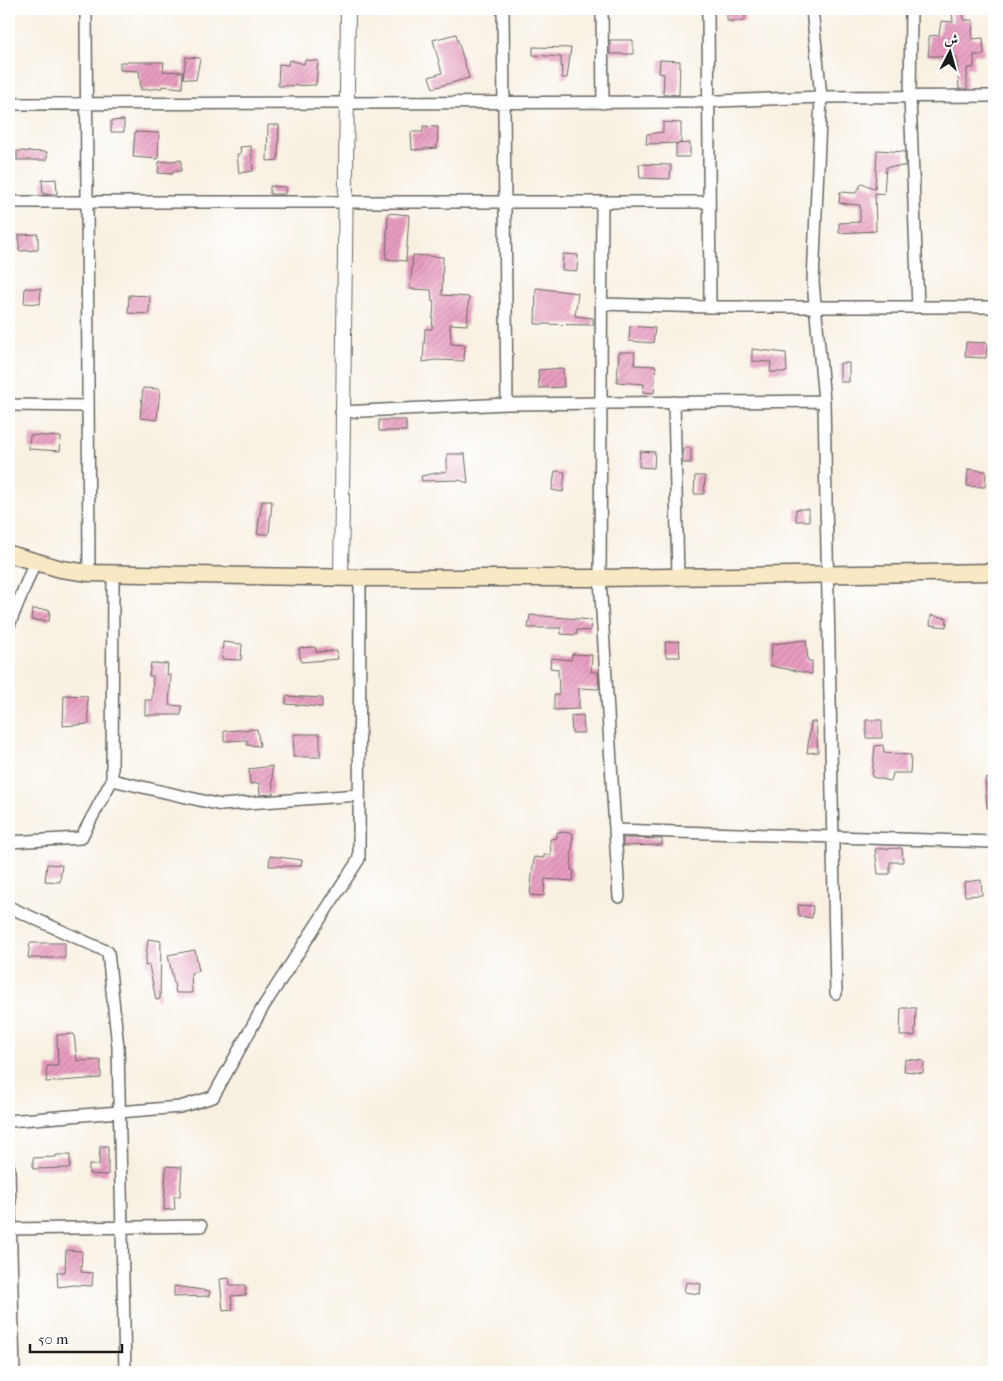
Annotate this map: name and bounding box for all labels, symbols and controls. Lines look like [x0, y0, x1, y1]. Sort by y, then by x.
north arrow [926, 28, 976, 78]
text: ش [944, 30, 959, 49]
scale bar [30, 1321, 122, 1353]
text: 50 m [38, 1330, 69, 1348]

